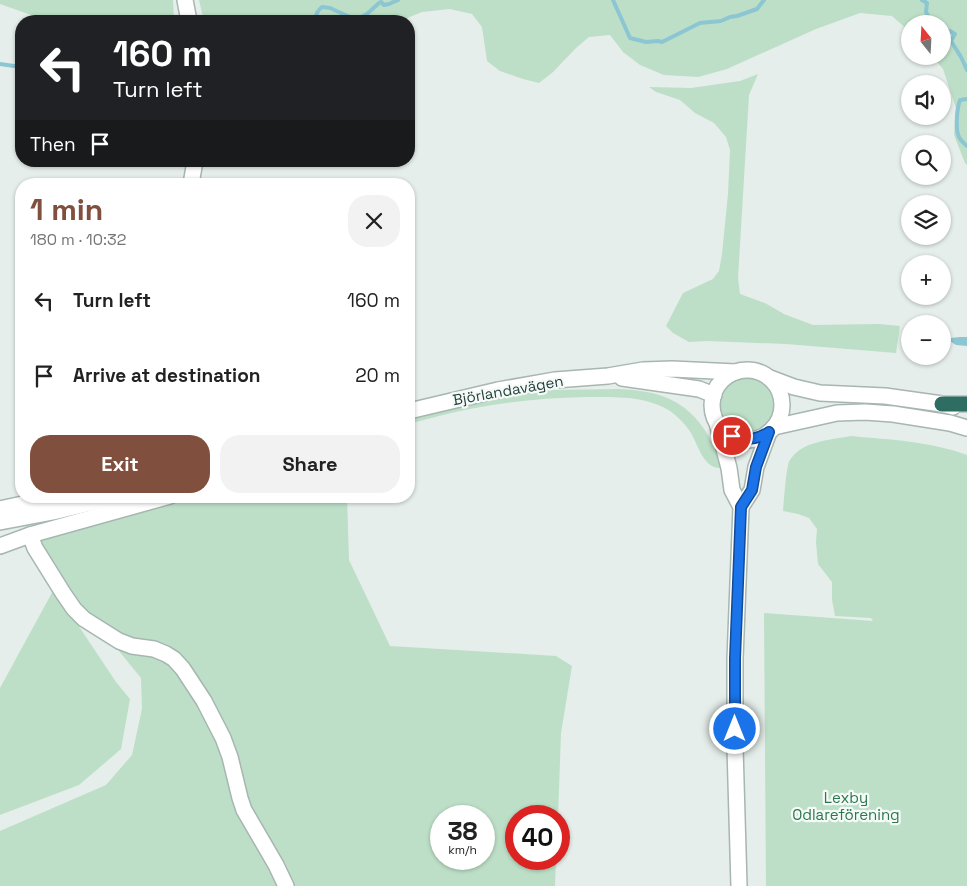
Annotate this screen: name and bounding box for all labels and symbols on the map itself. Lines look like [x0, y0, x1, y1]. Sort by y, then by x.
north arrow [901, 15, 951, 65]
street label: Björlandavägen [451, 371, 565, 409]
pin [711, 415, 753, 457]
position arrow [708, 702, 760, 754]
park label: Lexby Odlareförening [792, 788, 900, 824]
speed limit sign: 40 [505, 805, 570, 870]

